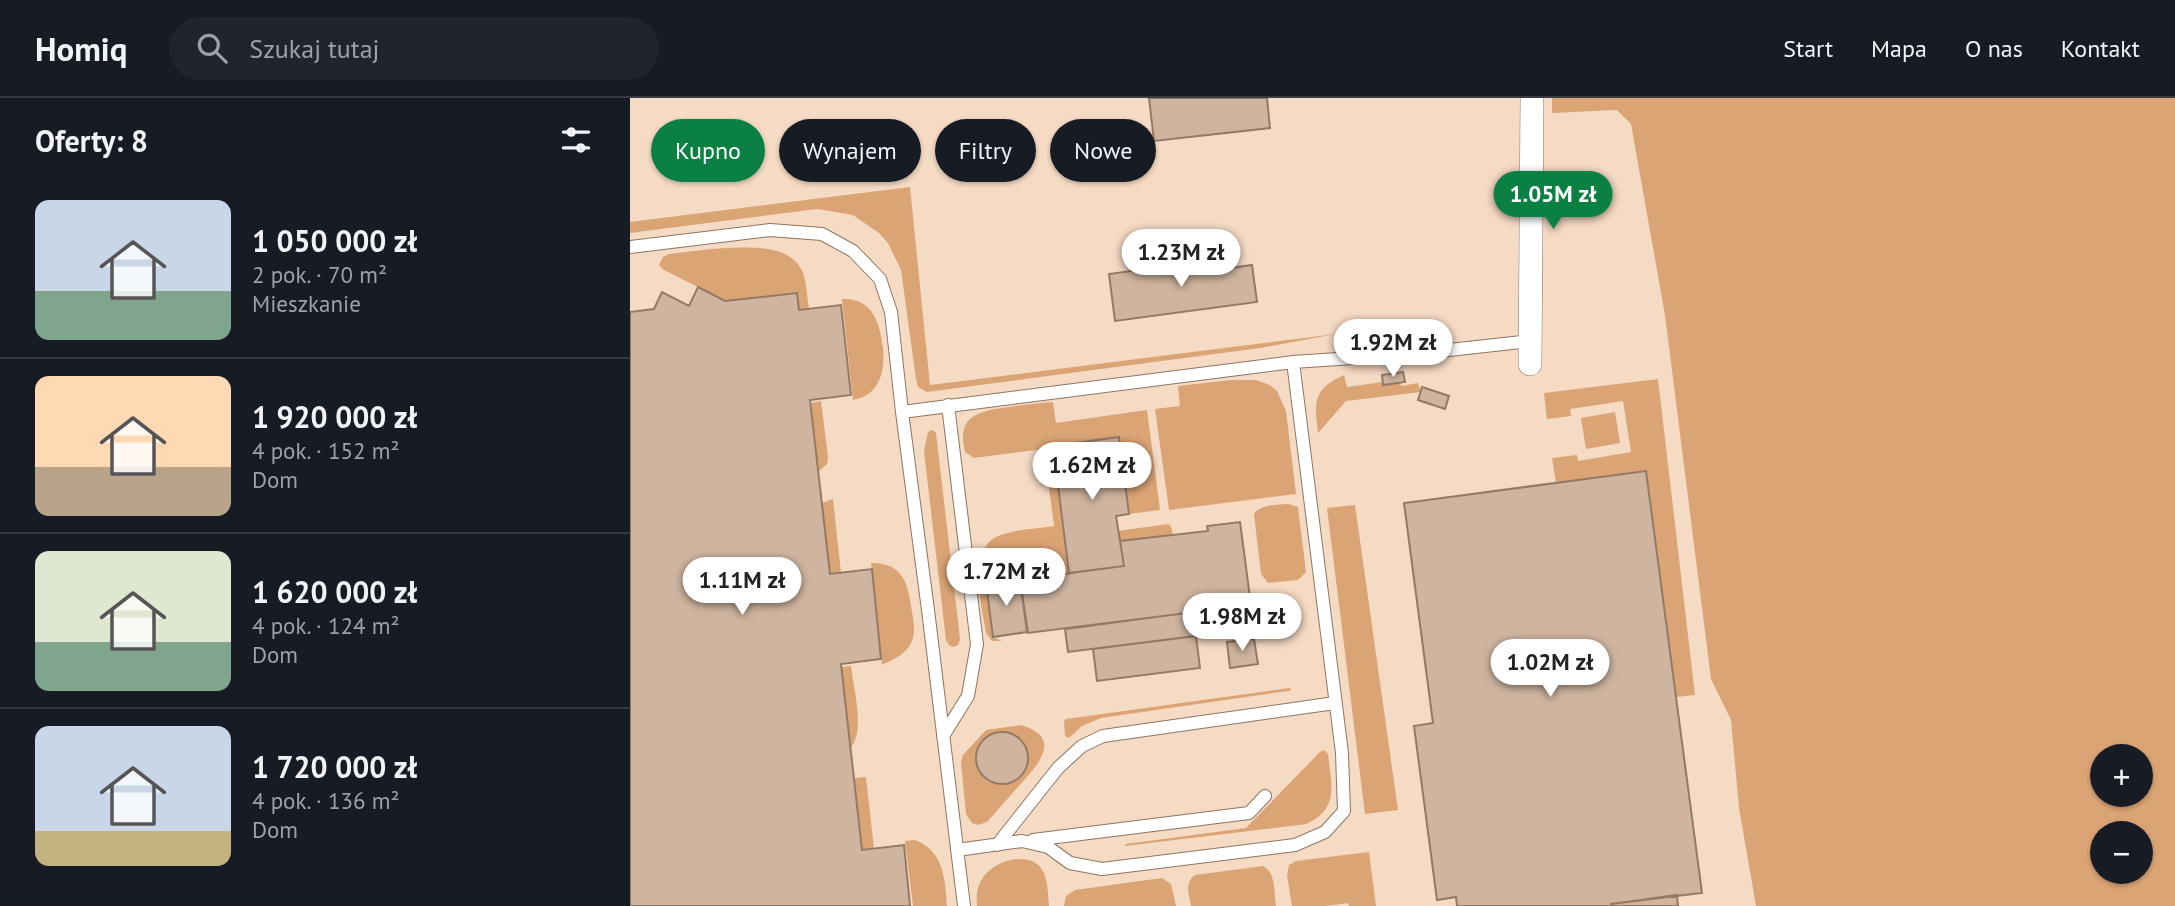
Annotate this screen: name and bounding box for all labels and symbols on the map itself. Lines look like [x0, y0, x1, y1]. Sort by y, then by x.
pin: 1.05M zł [1481, 172, 1625, 231]
pin: 1.23M zł [1109, 230, 1253, 289]
pin: 1.92M zł [1321, 320, 1465, 379]
pin: 1.62M zł [1020, 442, 1164, 502]
pin: 1.72M zł [934, 548, 1078, 608]
pin: 1.11M zł [670, 558, 814, 617]
pin: 1.98M zł [1170, 594, 1314, 653]
pin: 1.02M zł [1478, 640, 1622, 699]

